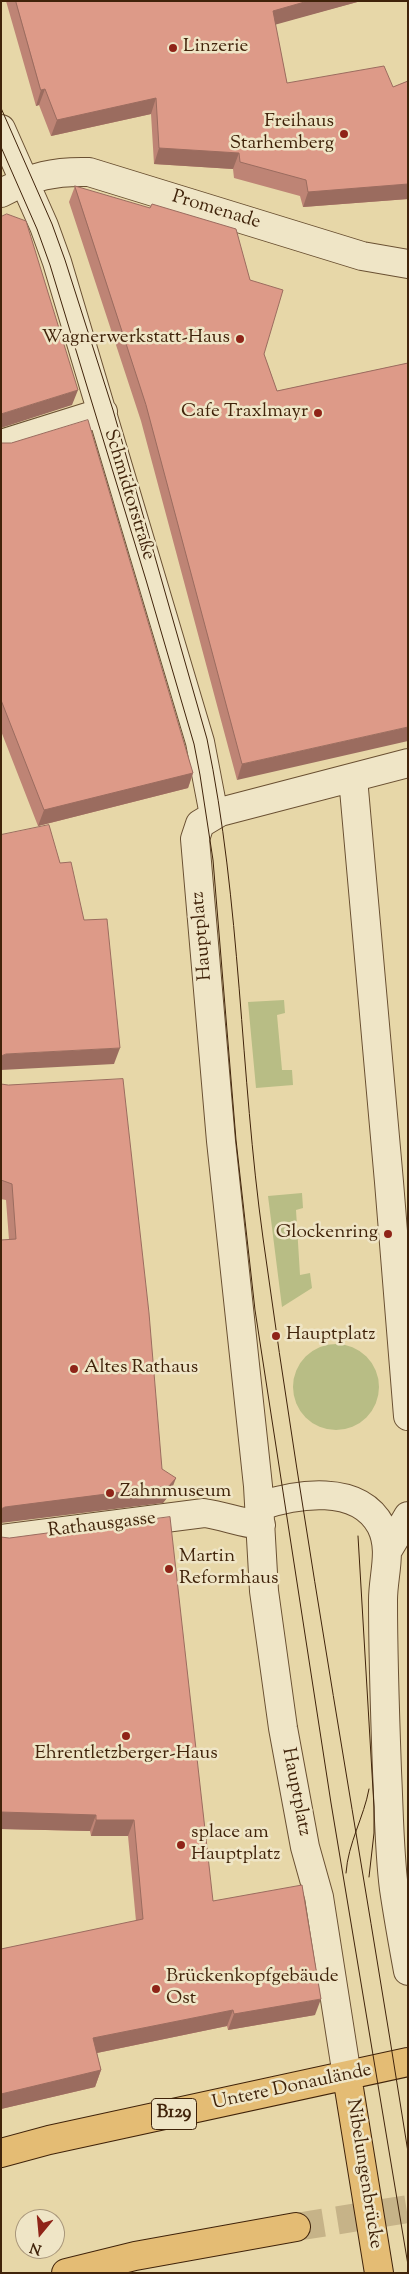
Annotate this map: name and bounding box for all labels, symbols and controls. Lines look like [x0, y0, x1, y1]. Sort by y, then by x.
place label: Linzerie [183, 37, 248, 59]
marker: Linzerie [167, 42, 179, 54]
place label: Freihaus Starhemberg [230, 112, 334, 156]
marker: Freihaus Starhemberg [338, 128, 350, 140]
street label: Promenade [169, 187, 263, 235]
place label: Wagnerwerkstatt-Haus [41, 328, 230, 350]
marker: Wagnerwerkstatt-Haus [234, 333, 246, 345]
place label: Cafe Traxlmayr [181, 402, 308, 424]
marker: Cafe Traxlmayr [312, 407, 324, 419]
street label: Schmidtorstraße [97, 427, 159, 563]
street label: Hauptplatz [188, 890, 218, 982]
place label: Glockenring [276, 1223, 378, 1245]
marker: Glockenring [382, 1228, 394, 1240]
place label: Hauptplatz [286, 1325, 375, 1347]
marker: Hauptplatz [270, 1330, 282, 1342]
place label: Altes Rathaus [84, 1358, 198, 1380]
marker: Altes Rathaus [68, 1363, 80, 1375]
place label: Zahnmuseum [120, 1482, 231, 1504]
marker: Zahnmuseum [104, 1487, 116, 1499]
street label: Rathausgasse [47, 1508, 157, 1544]
place label: Martin Reformhaus [179, 1547, 278, 1591]
marker: Martin Reformhaus [163, 1563, 175, 1575]
marker: Ehrentletzberger-Haus [120, 1730, 132, 1742]
place label: Ehrentletzberger-Haus [34, 1744, 218, 1766]
street label: Hauptplatz [275, 1746, 315, 1838]
place label: splace am Hauptplatz [191, 1823, 280, 1867]
marker: splace am Hauptplatz [175, 1839, 187, 1851]
place label: Brückenkopfgebäude Ost [166, 1967, 339, 2011]
marker: Brückenkopfgebäude Ost [150, 1983, 162, 1995]
street label: Untere Donaulände [210, 2060, 374, 2116]
street label: Nibelungenbrücke [340, 2097, 386, 2251]
road number: B129 [152, 2098, 196, 2130]
north arrow [15, 2209, 65, 2259]
text: N [28, 2236, 44, 2259]

